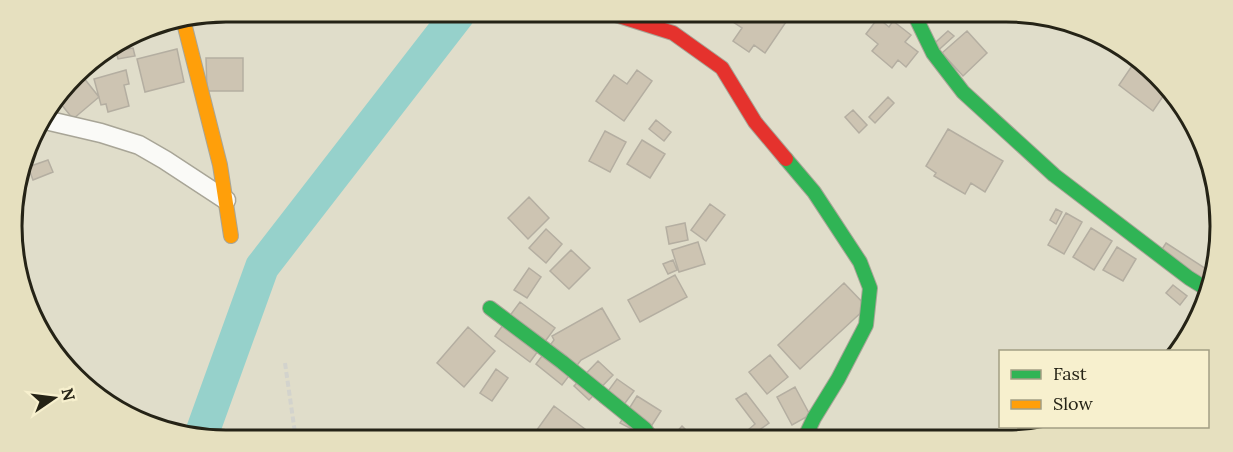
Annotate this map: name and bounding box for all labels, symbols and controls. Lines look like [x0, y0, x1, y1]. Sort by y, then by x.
legend [999, 350, 1209, 428]
text: Fast [1053, 362, 1087, 385]
north arrow [24, 368, 84, 428]
text: N [57, 386, 80, 403]
text: Slow [1053, 392, 1093, 415]

